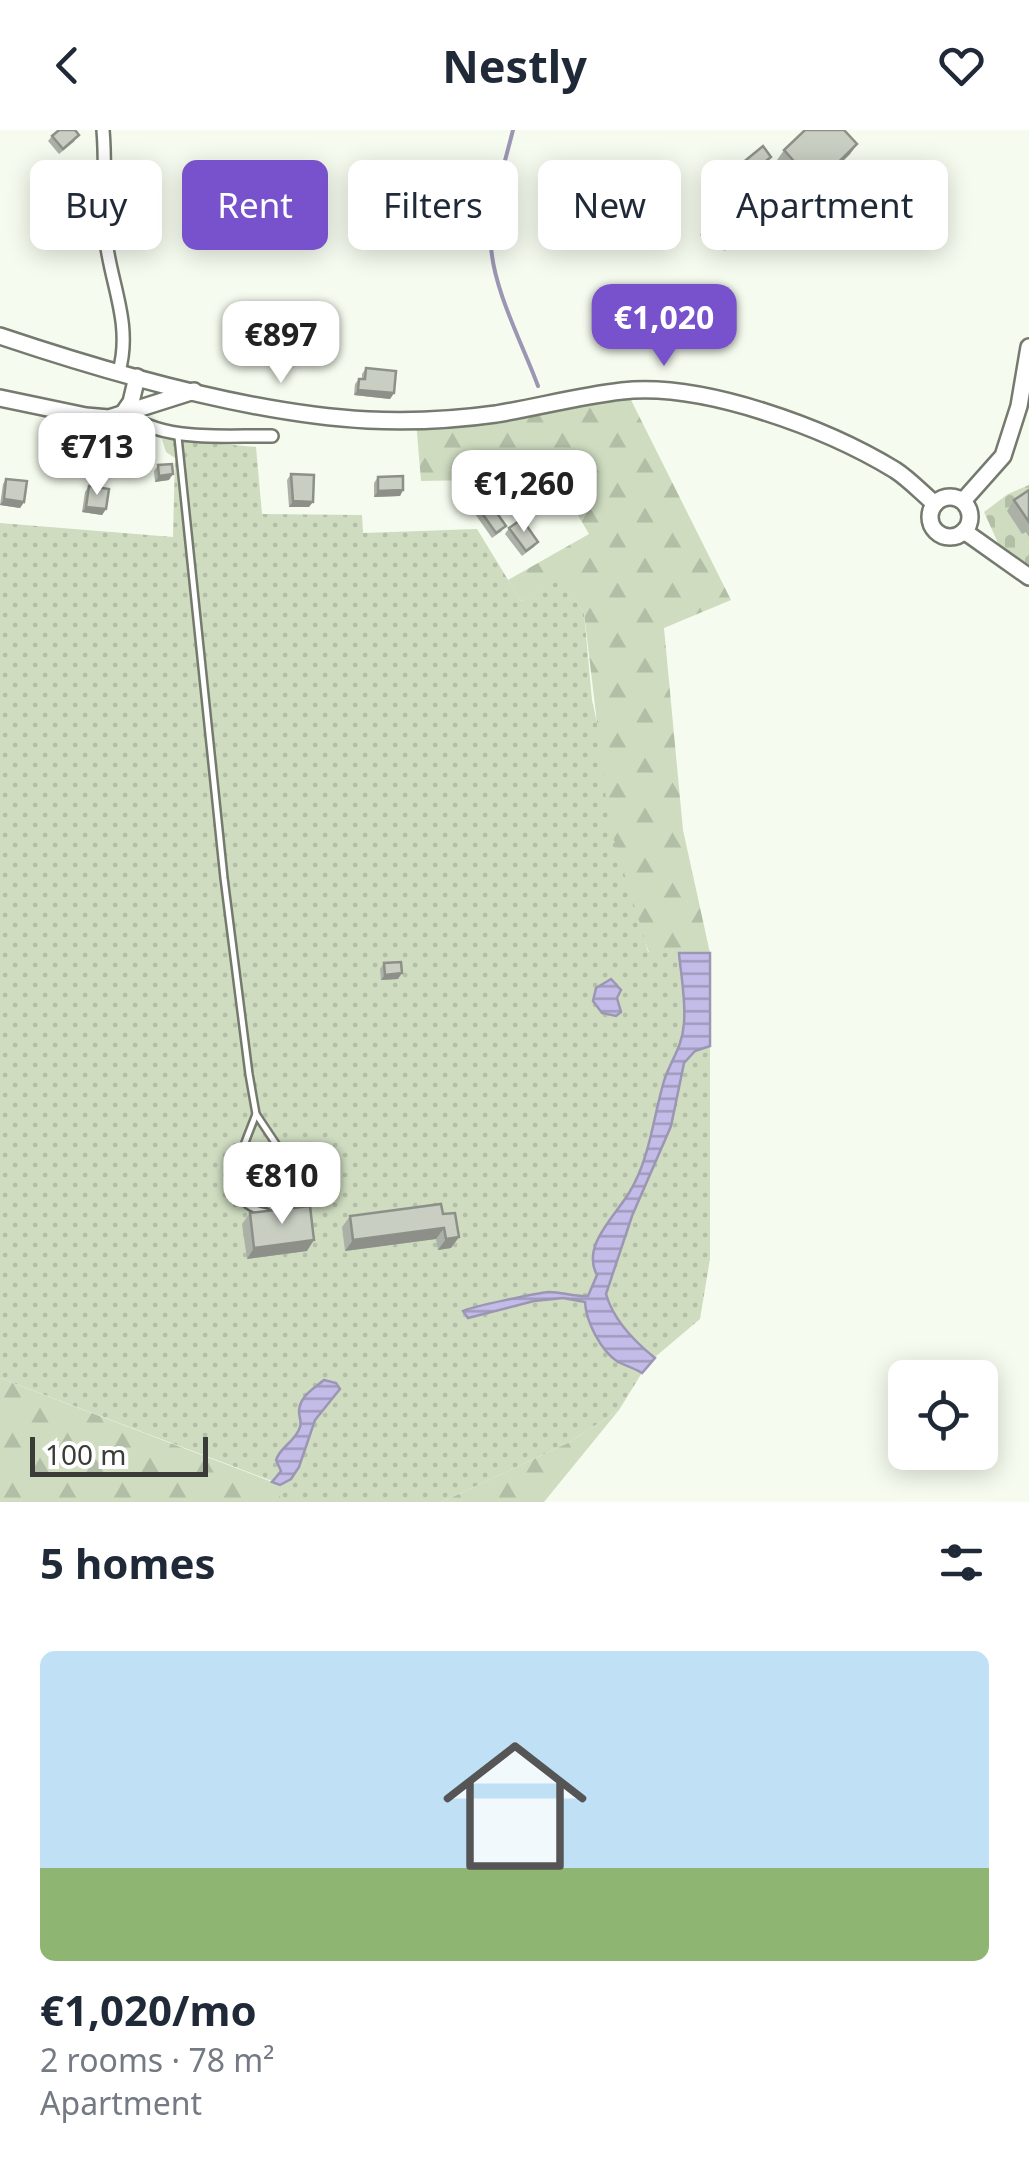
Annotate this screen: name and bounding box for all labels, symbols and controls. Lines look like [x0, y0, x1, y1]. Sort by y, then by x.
text: Nestly [442, 35, 587, 96]
icon: back [40, 38, 95, 93]
icon: heart [934, 38, 989, 93]
chip: Buy [30, 160, 162, 250]
chip: Rent [182, 160, 328, 250]
chip: Filters [348, 160, 518, 250]
chip: New [538, 160, 681, 250]
chip: Apartment [701, 160, 948, 250]
pin: €1,020 [583, 284, 745, 369]
text: €1,020 [614, 295, 714, 338]
pin: €897 [222, 301, 340, 386]
text: €897 [244, 312, 318, 355]
pin: €713 [38, 413, 156, 498]
text: €713 [60, 424, 134, 467]
pin: €1,260 [443, 450, 605, 535]
text: €1,260 [474, 461, 574, 504]
pin: €810 [223, 1142, 341, 1227]
text: €810 [245, 1153, 319, 1196]
map controls [888, 1360, 998, 1470]
button: locate [888, 1360, 998, 1470]
scale bar [30, 1432, 208, 1476]
text: 100 m [45, 1435, 127, 1473]
text: 5 homes [40, 1534, 216, 1591]
icon: filters [934, 1535, 989, 1590]
icon: home [425, 1716, 605, 1896]
text: €1,020/mo [40, 1981, 257, 2038]
text: 2 rooms · 78 m² [40, 2038, 274, 2081]
text: Apartment [40, 2081, 202, 2124]

